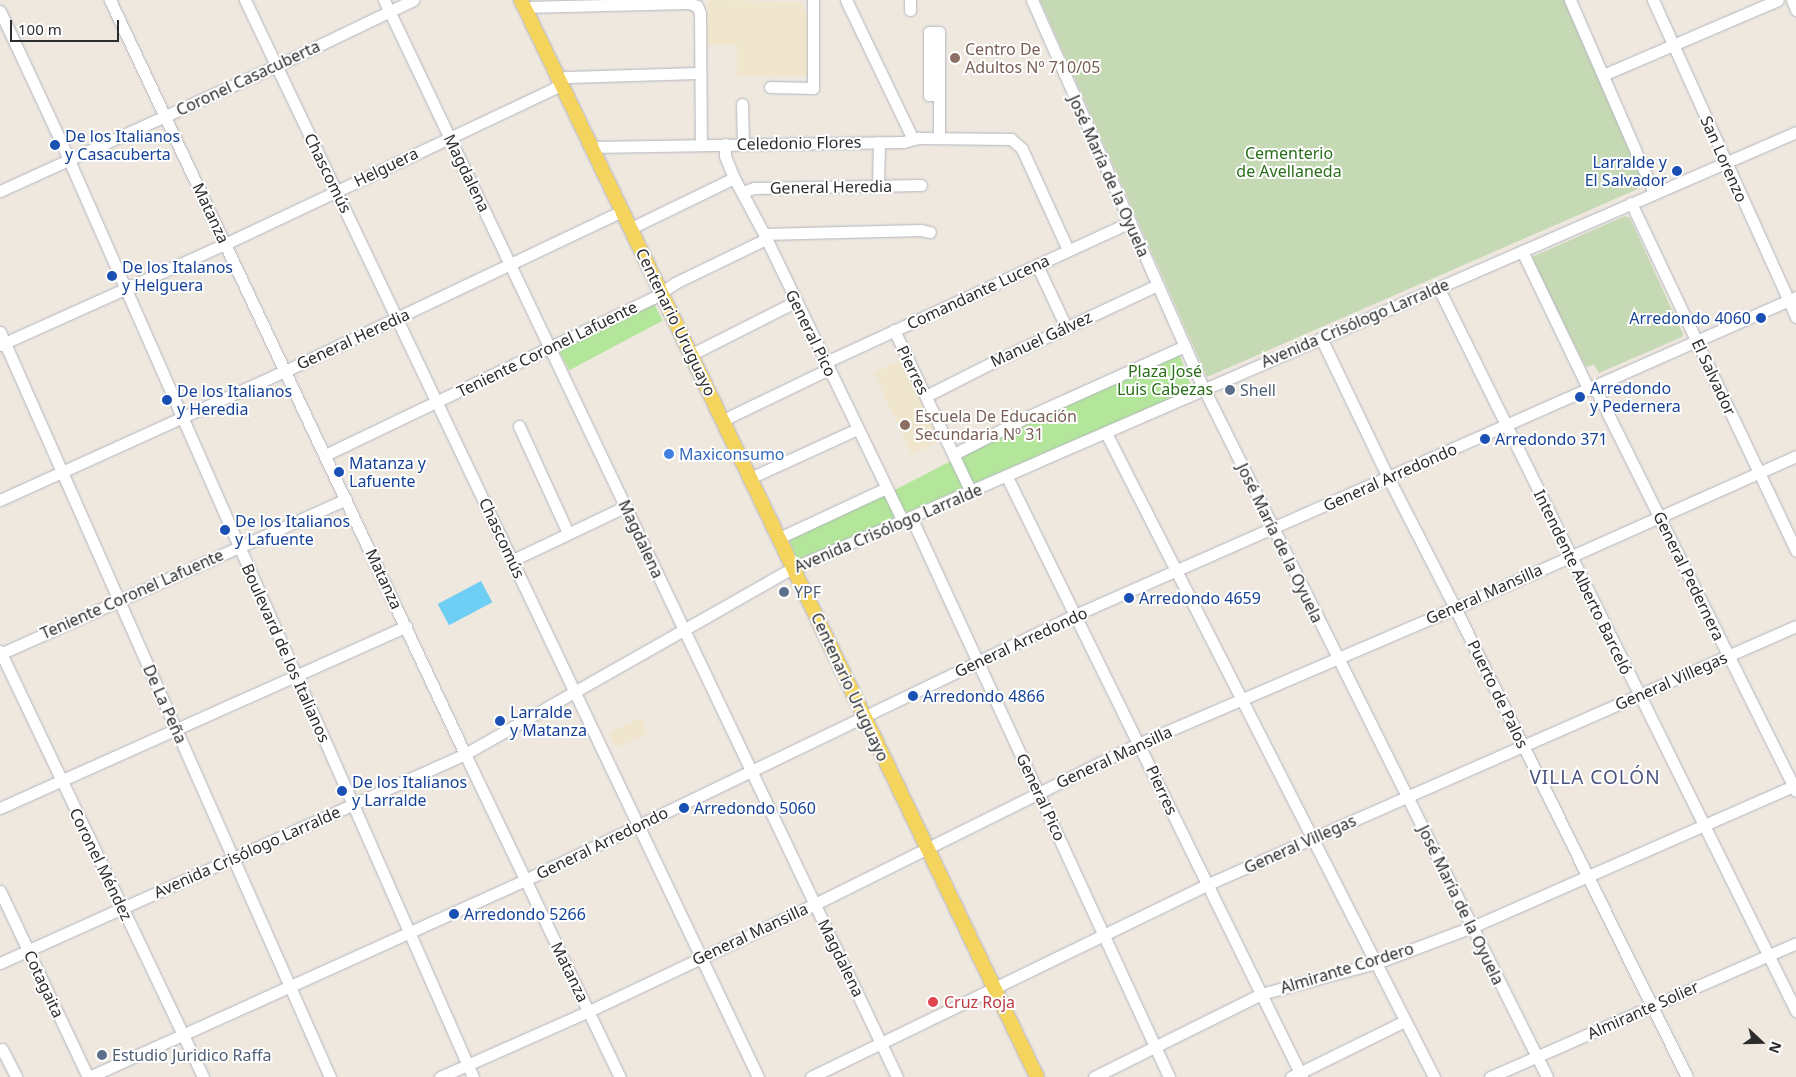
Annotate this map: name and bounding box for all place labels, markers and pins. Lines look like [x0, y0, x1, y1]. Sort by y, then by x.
place label: Centro De Adultos Nº 710/05 [965, 39, 1100, 77]
marker: Centro De Adultos Nº 710/05 [949, 52, 961, 64]
place label: De los Italianos y Casacuberta [65, 126, 180, 164]
marker: De los Italianos y Casacuberta [49, 139, 61, 151]
place label: Larralde y El Salvador [1585, 152, 1667, 190]
marker: Larralde y El Salvador [1671, 165, 1683, 177]
place label: De los Italanos y Helguera [122, 257, 233, 295]
marker: De los Italanos y Helguera [106, 270, 118, 282]
place label: Arredondo 4060 [1629, 308, 1751, 328]
marker: Arredondo 4060 [1755, 312, 1767, 324]
place label: Arredondo y Pedernera [1590, 378, 1681, 416]
place label: Shell [1240, 380, 1276, 400]
place label: De los Italianos y Heredia [177, 381, 292, 419]
marker: Shell [1224, 384, 1236, 396]
marker: Arredondo y Pedernera [1574, 391, 1586, 403]
marker: De los Italianos y Heredia [161, 394, 173, 406]
place label: Escuela De Educación Secundaria Nº 31 [915, 406, 1077, 444]
marker: Escuela De Educación Secundaria Nº 31 [899, 419, 911, 431]
place label: Arredondo 371 [1495, 429, 1608, 449]
marker: Arredondo 371 [1479, 433, 1491, 445]
place label: Maxiconsumo [679, 444, 785, 464]
marker: Maxiconsumo [663, 448, 675, 460]
place label: Matanza y Lafuente [349, 453, 426, 491]
marker: Matanza y Lafuente [333, 466, 345, 478]
place label: De los Italianos y Lafuente [235, 511, 350, 549]
marker: De los Italianos y Lafuente [219, 524, 231, 536]
place label: YPF [794, 582, 821, 602]
marker: YPF [778, 586, 790, 598]
place label: Arredondo 4659 [1139, 588, 1261, 608]
marker: Arredondo 4659 [1123, 592, 1135, 604]
place label: Arredondo 4866 [923, 686, 1045, 706]
marker: Arredondo 4866 [907, 690, 919, 702]
place label: Larralde y Matanza [510, 702, 587, 740]
marker: Larralde y Matanza [494, 715, 506, 727]
place label: De los Italianos y Larralde [352, 772, 467, 810]
marker: De los Italianos y Larralde [336, 785, 348, 797]
place label: Arredondo 5060 [694, 798, 816, 818]
marker: Arredondo 5060 [678, 802, 690, 814]
place label: Arredondo 5266 [464, 904, 586, 924]
marker: Arredondo 5266 [448, 908, 460, 920]
place label: Cruz Roja [944, 992, 1015, 1012]
marker: Cruz Roja [926, 995, 940, 1009]
place label: Estudio Juridico Raffa [112, 1045, 271, 1065]
marker: Estudio Juridico Raffa [96, 1049, 108, 1061]

